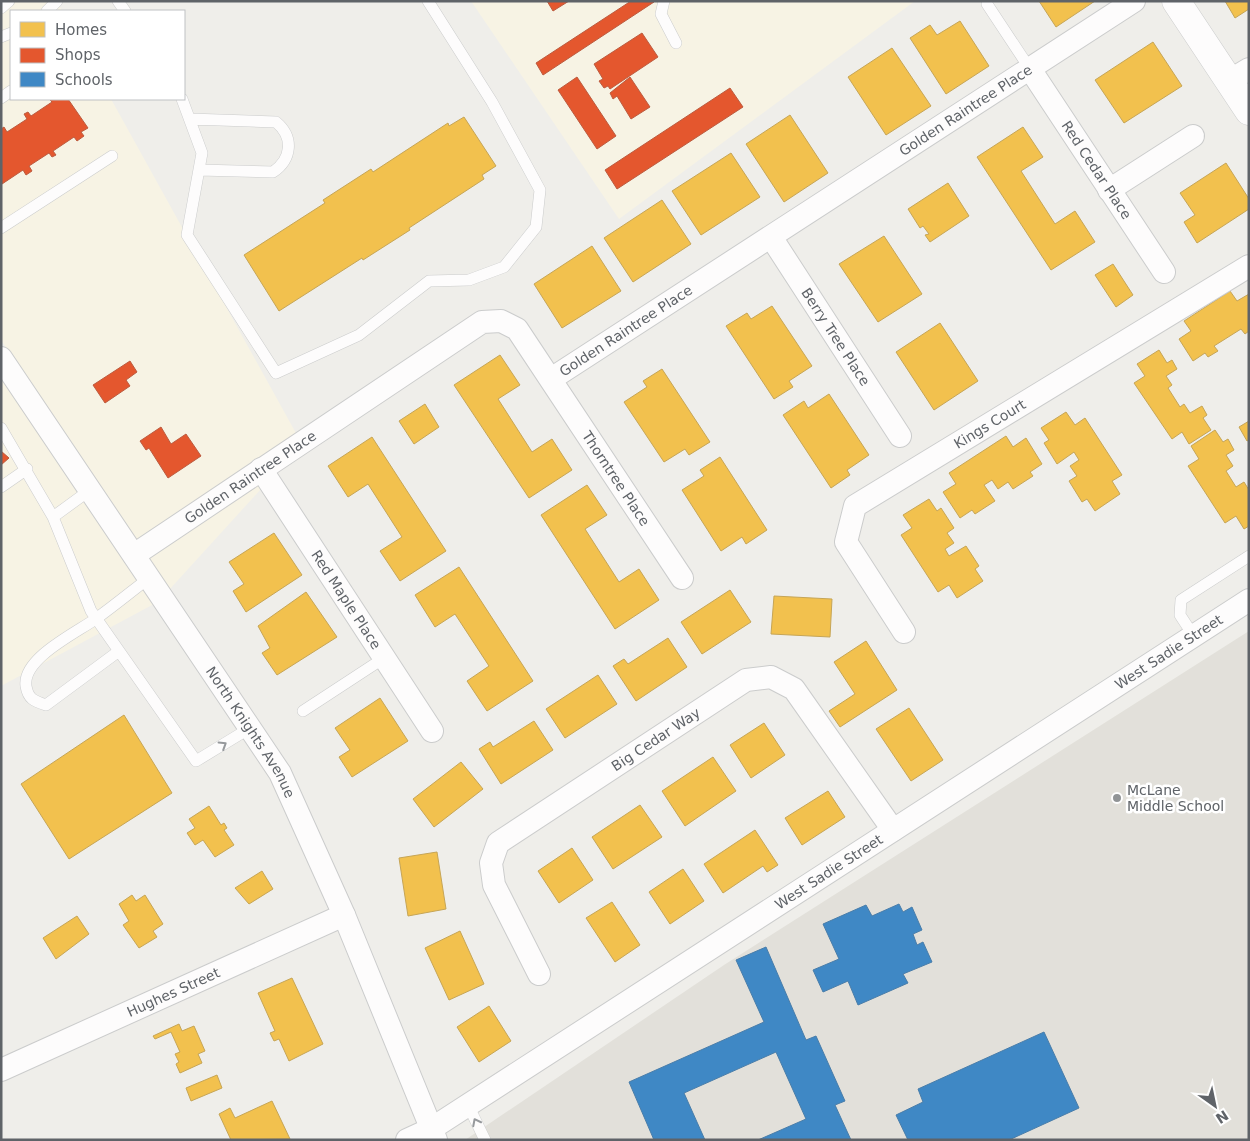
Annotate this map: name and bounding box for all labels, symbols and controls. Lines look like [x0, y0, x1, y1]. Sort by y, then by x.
legend [10, 10, 185, 100]
text: Homes [55, 21, 107, 39]
text: Shops [55, 46, 101, 64]
street label: Golden Raintree Place [896, 61, 1035, 159]
text: Schools [55, 71, 113, 89]
street label: Red Cedar Place [1058, 118, 1135, 222]
street label: Golden Raintree Place [556, 282, 695, 379]
street label: Berry Tree Place [798, 285, 873, 389]
street label: Kings Court [951, 396, 1029, 452]
street label: Golden Raintree Place [182, 427, 319, 527]
street label: Thorntree Place [578, 427, 653, 529]
street label: Red Maple Place [308, 547, 384, 652]
street label: West Sadie Street [1112, 611, 1226, 693]
street label: North Knights Avenue [203, 664, 298, 800]
street label: Big Cedar Way [608, 704, 703, 774]
one-way arrow [217, 741, 226, 751]
place label: McLane Middle School [1127, 782, 1224, 814]
marker: McLane Middle School [1111, 792, 1123, 804]
street label: West Sadie Street [772, 831, 886, 912]
street label: Hughes Street [124, 964, 223, 1020]
north arrow [1190, 1081, 1240, 1131]
text: N [1213, 1107, 1231, 1127]
one-way arrow [473, 1119, 483, 1128]

